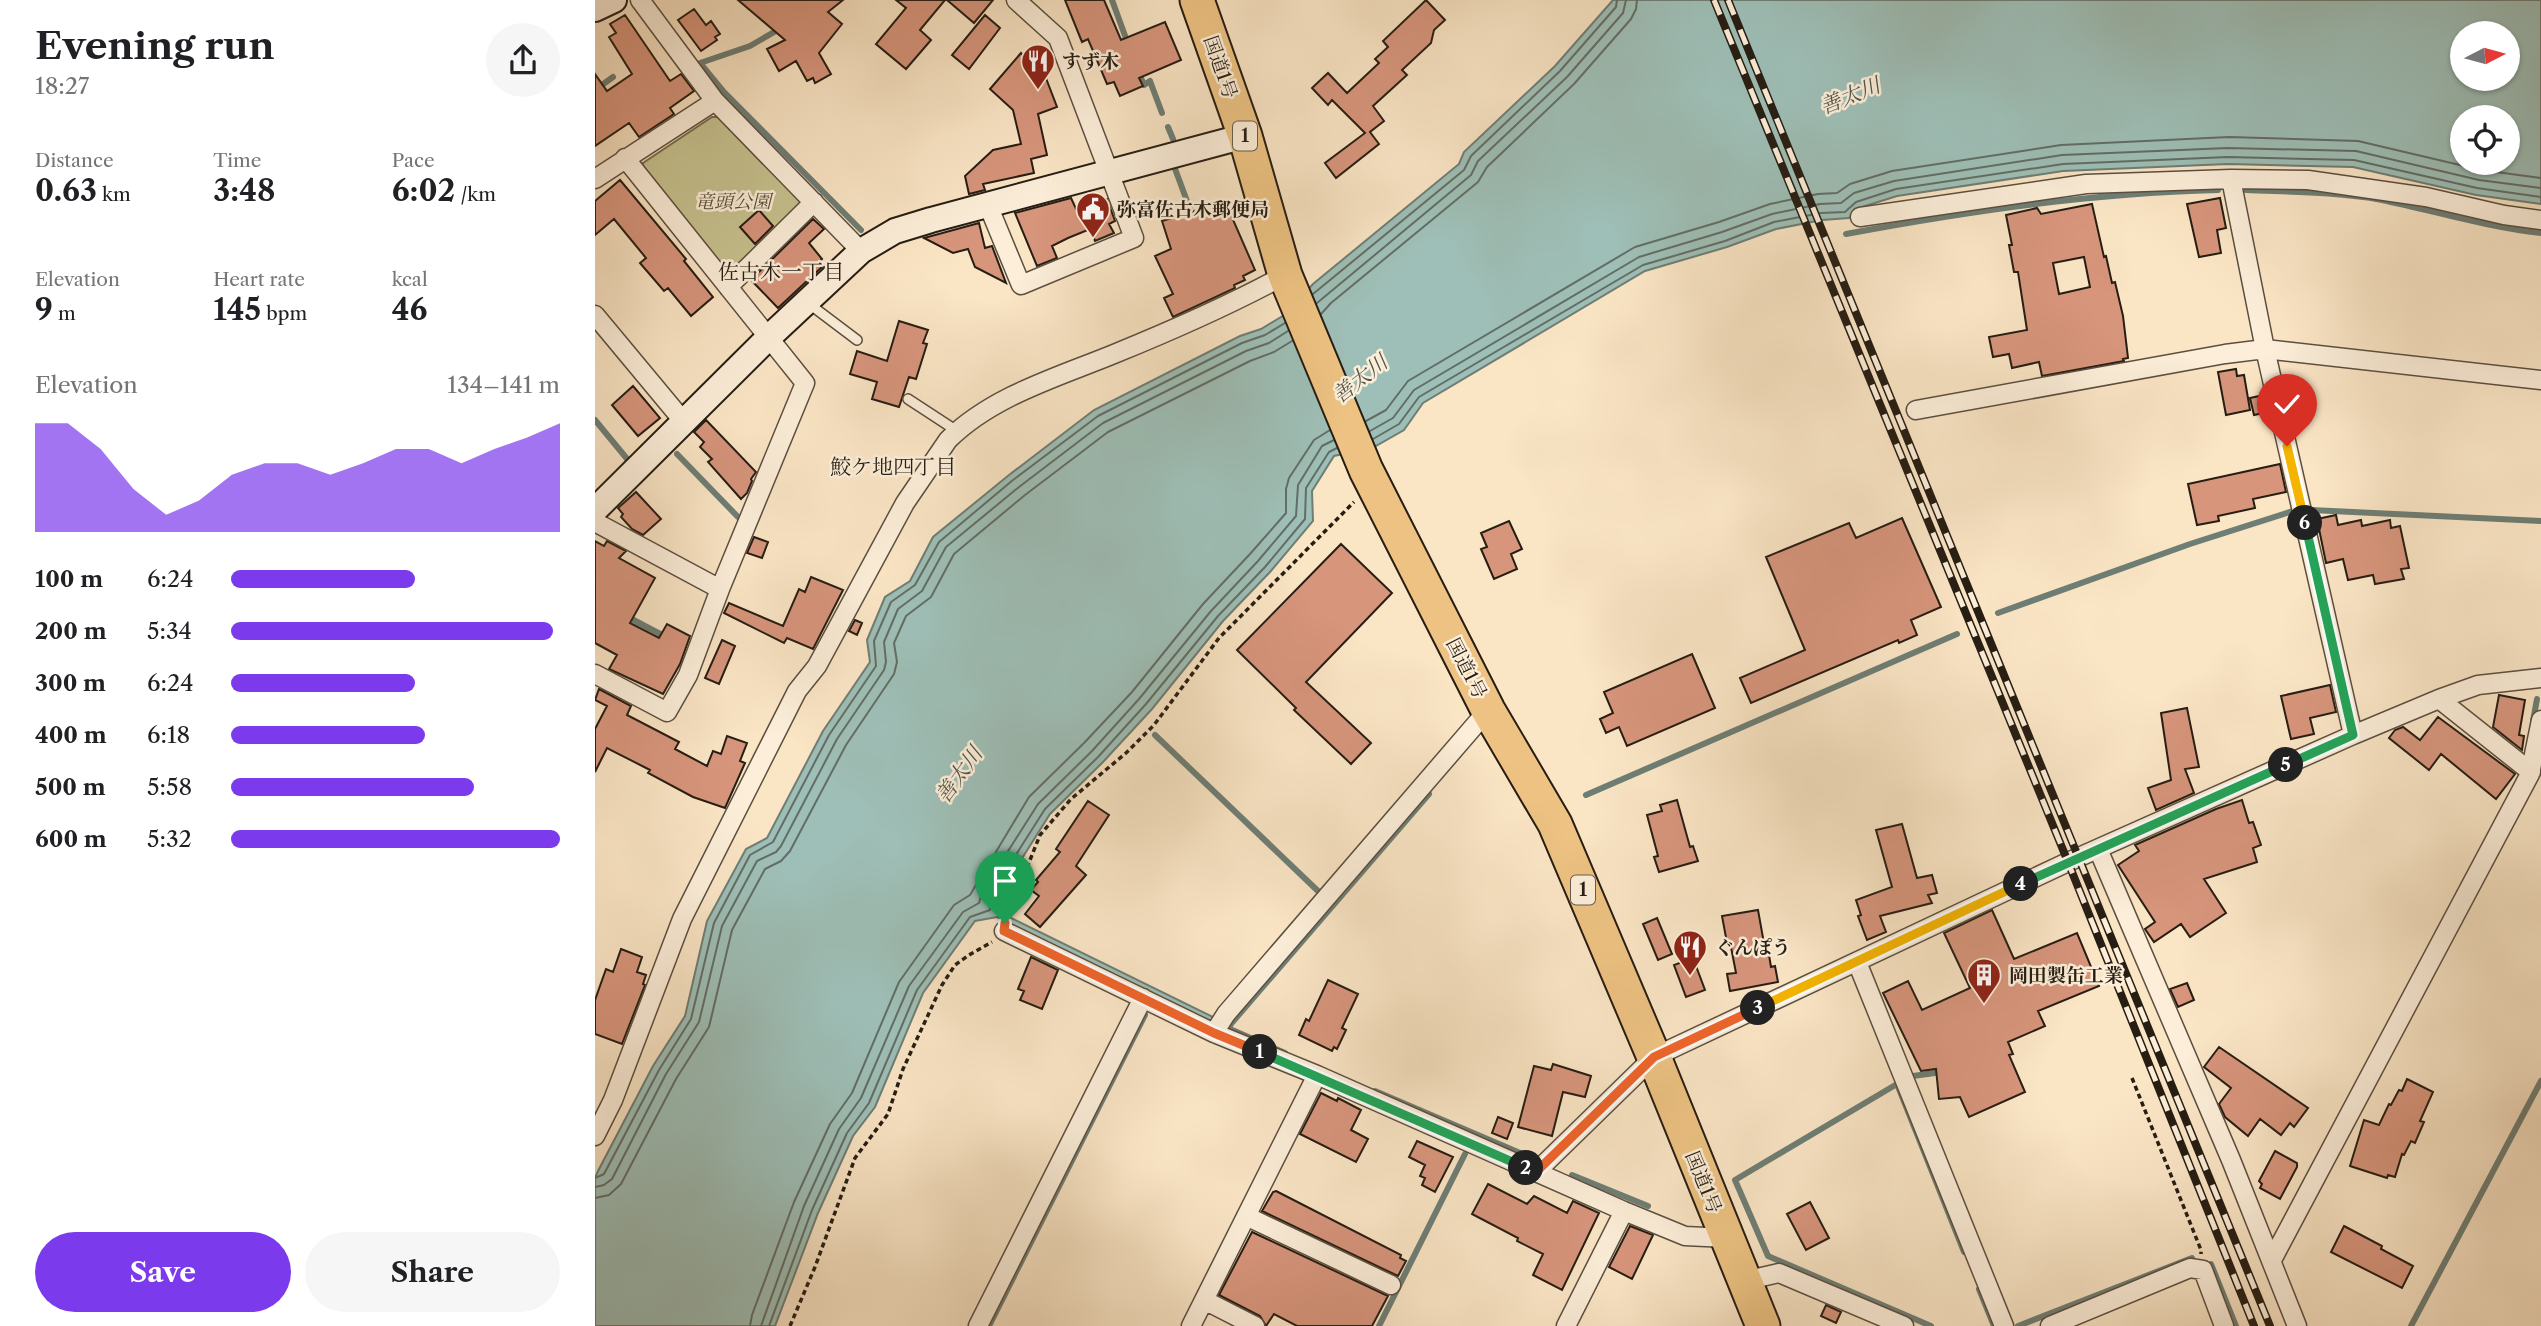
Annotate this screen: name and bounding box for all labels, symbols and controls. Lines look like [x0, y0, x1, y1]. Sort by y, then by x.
north arrow [2450, 21, 2520, 91]
map controls [2450, 21, 2520, 175]
text: Evening run [35, 22, 275, 69]
button: share [486, 23, 560, 97]
street label: 国道1号 [1199, 33, 1242, 102]
restaurant icon: すず木 [1019, 42, 1057, 91]
place label: すず木 [1062, 50, 1119, 73]
water label: 善太川 [1816, 71, 1886, 119]
text: 18:27 [35, 72, 89, 100]
button: locate [2450, 105, 2520, 175]
road number: 1 [1233, 121, 1257, 150]
text: Distance [35, 149, 114, 172]
text: Time [213, 149, 261, 172]
text: Pace [392, 149, 435, 172]
text: 0.63 [35, 172, 97, 209]
text: 3:48 [213, 172, 275, 209]
text: 6:02 [392, 172, 455, 209]
text: km [97, 183, 131, 206]
text: /km [455, 183, 496, 206]
park label: 竜頭公園 [695, 190, 774, 213]
public building icon: 弥富佐古木郵便局 [1074, 190, 1112, 239]
place label: 弥富佐古木郵便局 [1117, 198, 1269, 221]
district label: 佐古木一丁目 [718, 259, 844, 284]
text: Elevation [35, 268, 120, 291]
text: Heart rate [213, 268, 305, 291]
text: kcal [392, 268, 428, 291]
text: 9 [35, 291, 53, 328]
text: 145 [213, 291, 261, 328]
text: 46 [392, 291, 427, 328]
text: m [53, 302, 76, 325]
text: bpm [261, 302, 307, 325]
water label: 善太川 [1327, 348, 1394, 408]
text: Elevation [35, 371, 138, 399]
text: 134–141 m [447, 371, 560, 399]
pin [2257, 374, 2317, 446]
icon: check [2268, 385, 2306, 423]
district label: 鮫ケ地四丁目 [830, 454, 956, 479]
pin: 6 [2287, 505, 2323, 540]
text: 6 [2299, 511, 2310, 534]
text: 100 m [35, 565, 103, 593]
text: 6:24 [147, 565, 193, 593]
text: 200 m [35, 617, 107, 645]
text: 5:34 [147, 617, 192, 645]
street label: 国道1号 [1442, 634, 1492, 702]
text: 300 m [35, 669, 106, 697]
text: 6:24 [147, 669, 193, 697]
text: 400 m [35, 721, 107, 749]
text: 6:18 [147, 721, 190, 749]
water label: 善太川 [930, 740, 988, 808]
pin: 5 [2269, 748, 2303, 782]
text: 5 [2280, 753, 2291, 776]
text: 500 m [35, 773, 106, 801]
text: 5:58 [147, 773, 192, 801]
text: 600 m [35, 825, 107, 853]
text: 5:32 [147, 825, 192, 853]
pin [975, 851, 1035, 923]
icon: arrive [986, 862, 1024, 900]
pin: 4 [2003, 866, 2039, 902]
text: 4 [2015, 872, 2026, 895]
road number: 1 [1571, 876, 1595, 904]
restaurant icon: ぐんぽう [1671, 928, 1709, 977]
place label: ぐんぽう [1715, 936, 1791, 959]
building icon: 岡田製缶工業 [1965, 956, 2003, 1005]
place label: 岡田製缶工業 [2009, 964, 2123, 987]
pin: 3 [1741, 990, 1775, 1026]
text: 3 [1752, 996, 1763, 1019]
pin: 1 [1243, 1034, 1277, 1070]
text: 1 [1255, 1040, 1264, 1063]
street label: 国道1号 [1681, 1148, 1726, 1217]
pin: 2 [1509, 1150, 1543, 1186]
text: 2 [1520, 1156, 1531, 1179]
button: Save [35, 1232, 291, 1312]
button: Share [305, 1232, 560, 1312]

